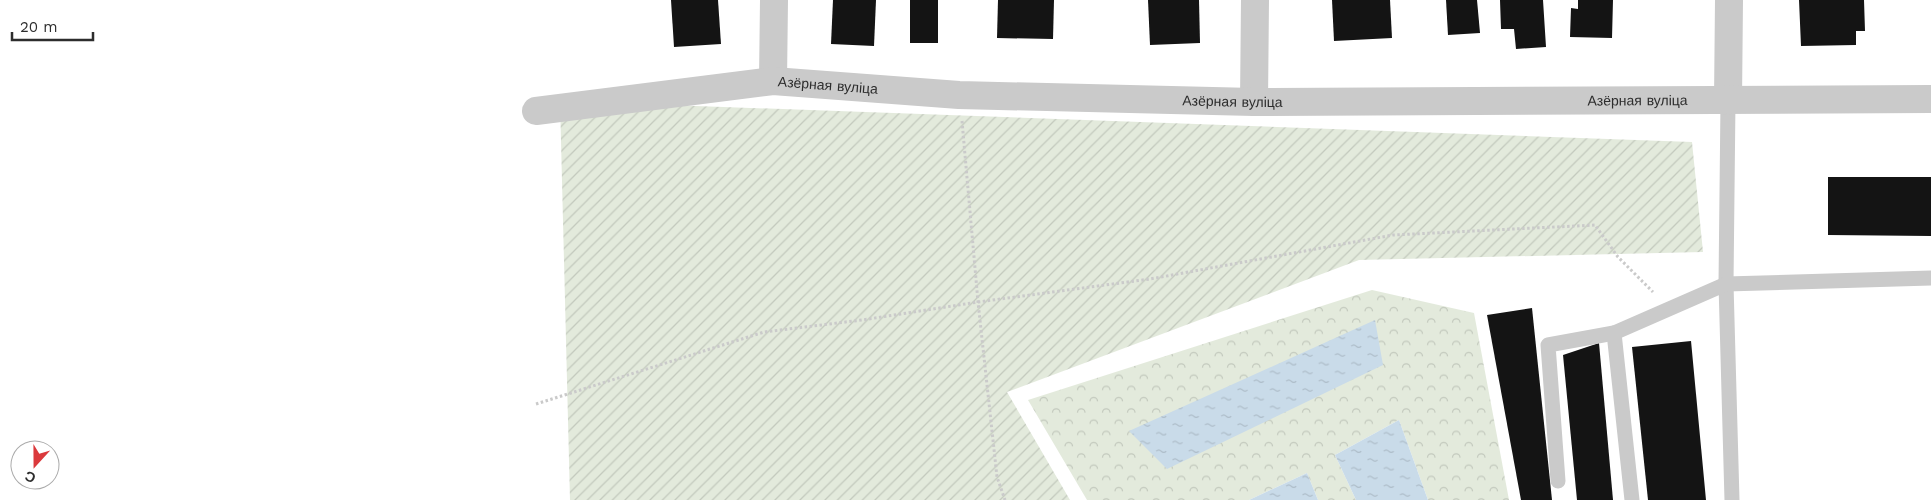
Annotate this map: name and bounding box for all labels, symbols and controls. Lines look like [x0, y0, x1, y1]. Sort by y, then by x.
scale bar [12, 10, 94, 42]
text: 20 m [20, 18, 58, 36]
street label: Азёрная вуліца [777, 73, 879, 97]
street label: Азёрная вуліца [1182, 92, 1283, 110]
street label: Азёрная вуліца [1587, 92, 1688, 109]
north arrow [10, 440, 60, 490]
text: С [23, 468, 38, 486]

